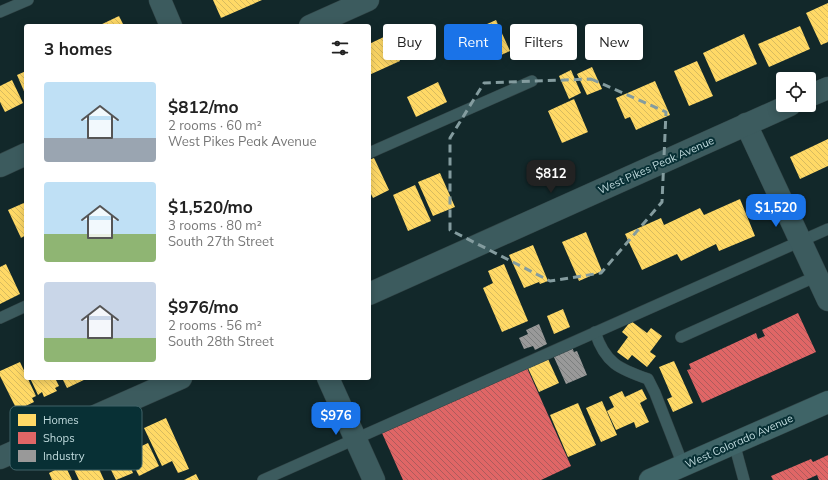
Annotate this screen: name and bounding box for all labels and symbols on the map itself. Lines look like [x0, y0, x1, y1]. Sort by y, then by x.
street label: West Pikes Peak Avenue [596, 133, 716, 197]
pin: $812 [527, 160, 575, 194]
pin: $1,520 [743, 194, 809, 228]
pin: $976 [312, 402, 360, 436]
legend [10, 406, 142, 470]
street label: West Colorado Avenue [683, 411, 795, 471]
text: Homes [43, 413, 79, 427]
text: Shops [43, 431, 75, 445]
text: Industry [43, 449, 85, 463]

